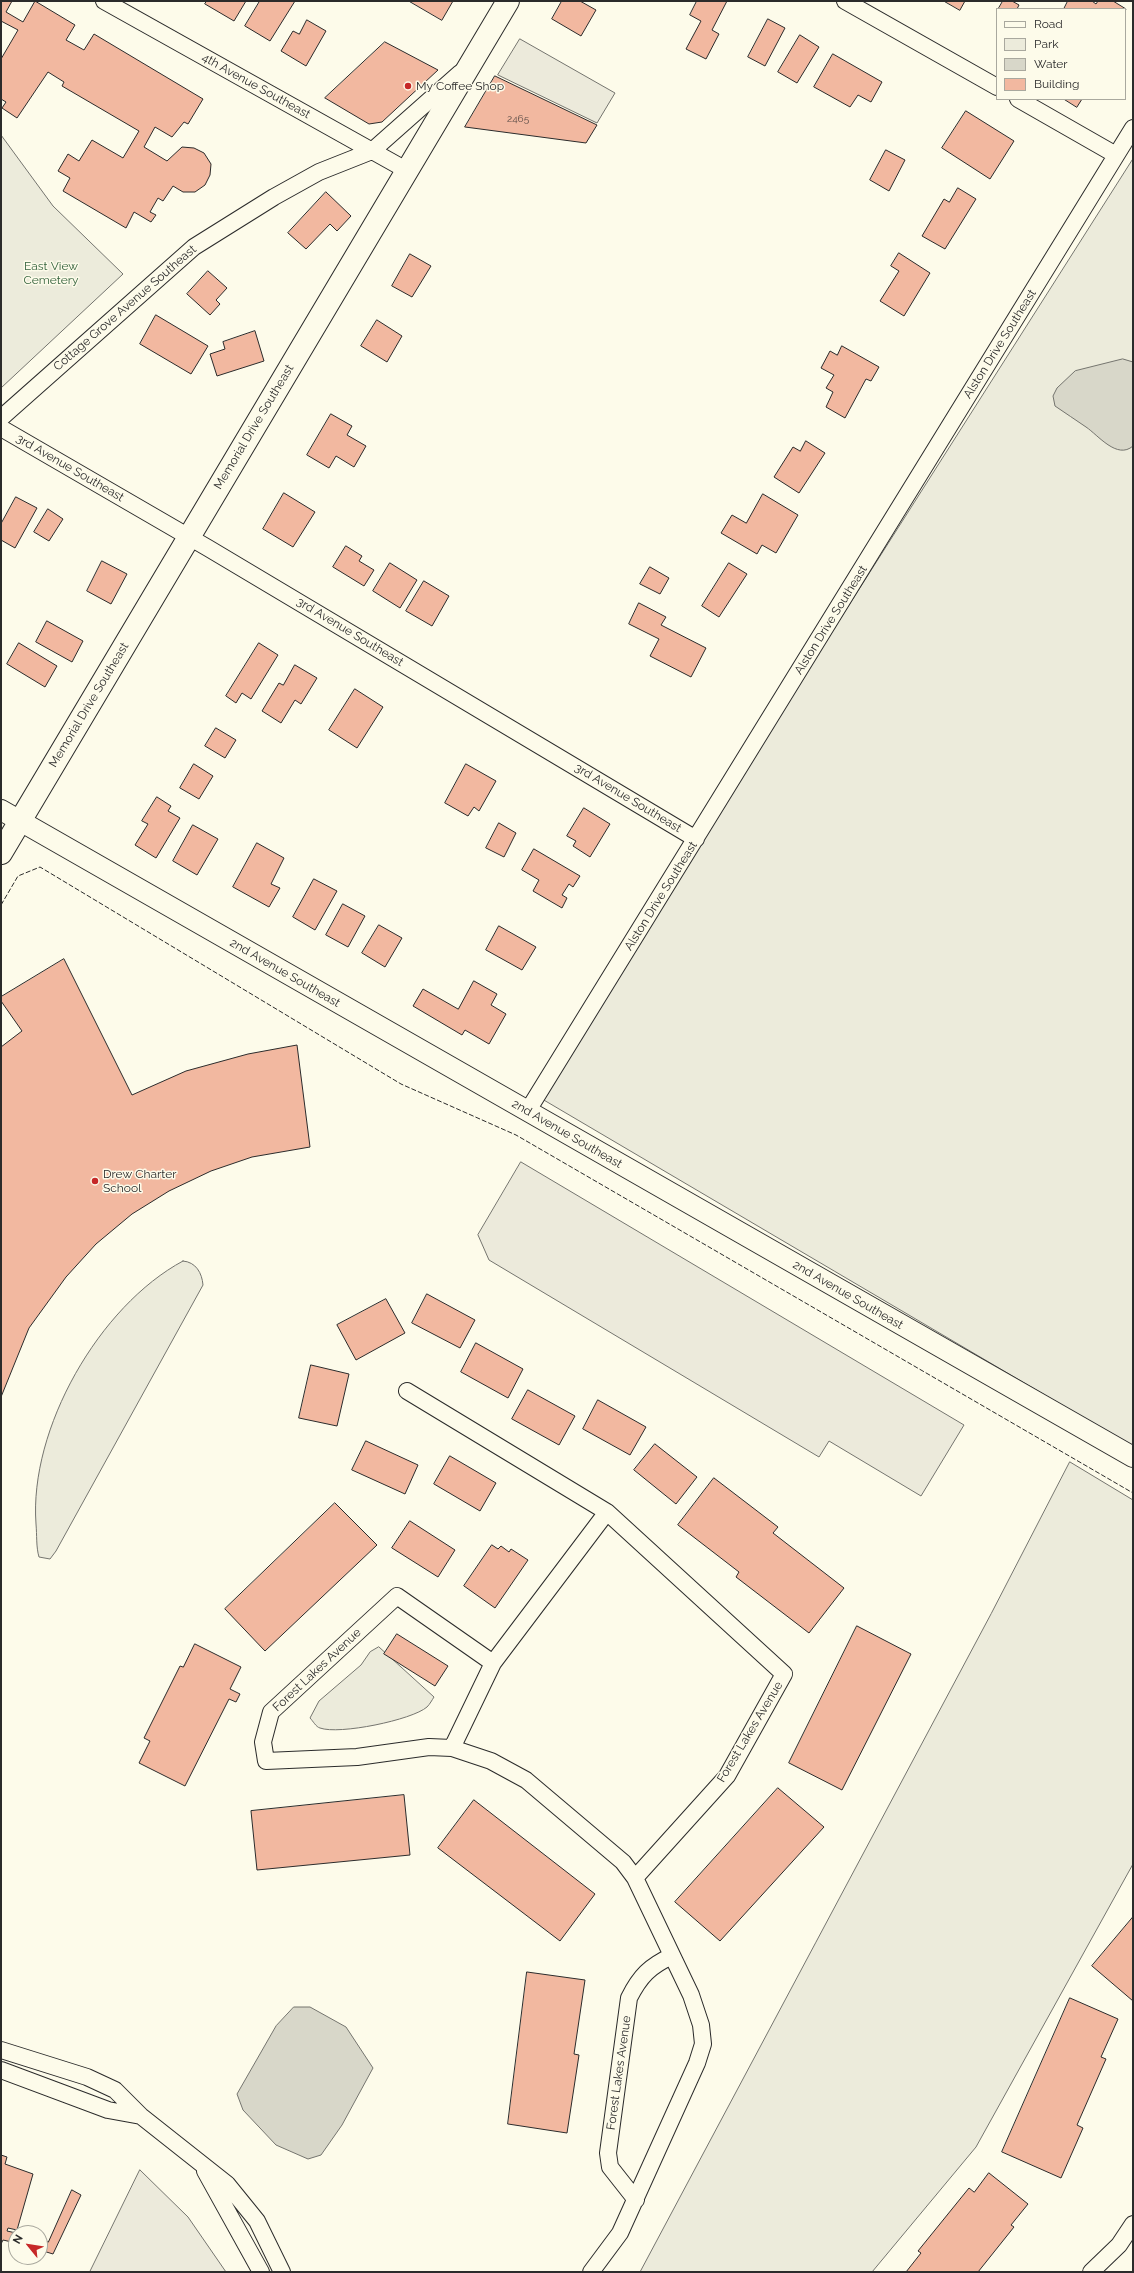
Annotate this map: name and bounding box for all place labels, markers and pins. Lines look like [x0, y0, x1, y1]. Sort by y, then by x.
place label: My Coffee Shop [416, 79, 504, 93]
marker: My Coffee Shop [403, 81, 413, 91]
place label: Drew Charter School [103, 1167, 176, 1195]
marker: Drew Charter School [90, 1176, 100, 1186]

